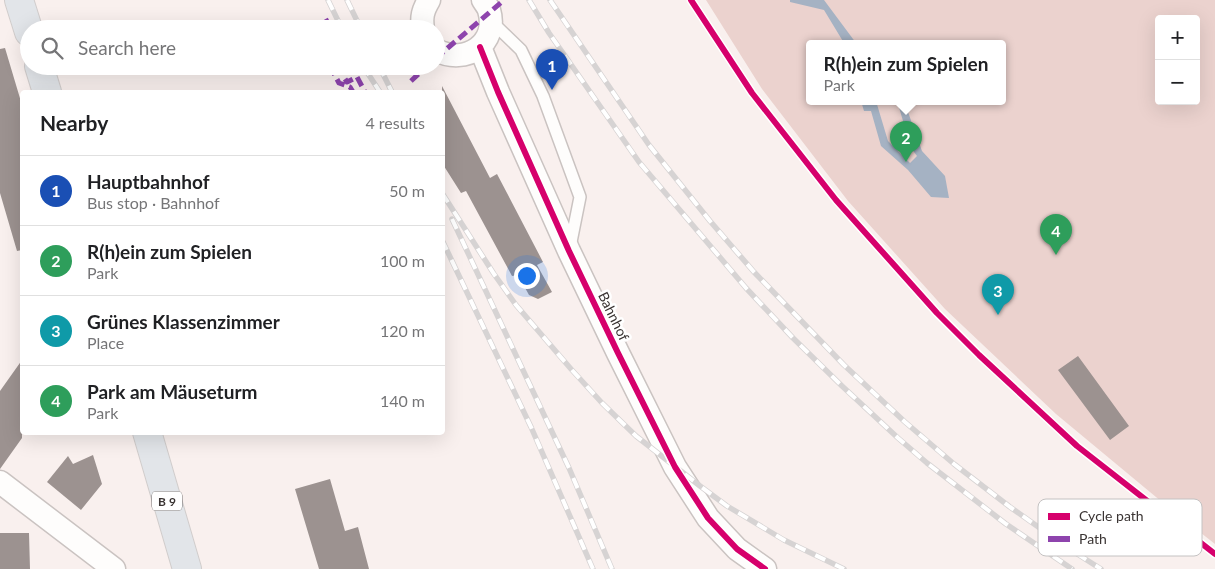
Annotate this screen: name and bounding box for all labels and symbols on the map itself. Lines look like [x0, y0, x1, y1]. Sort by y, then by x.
pin: 1 [536, 49, 568, 90]
pin: 2 [890, 121, 922, 162]
pin: 4 [1040, 214, 1072, 255]
your location [514, 263, 540, 289]
pin: 3 [982, 274, 1014, 315]
street label: Bahnhof [595, 289, 633, 343]
road number: B 9 [152, 492, 182, 511]
legend [1038, 499, 1202, 556]
text: Cycle path [1079, 507, 1144, 524]
text: Path [1079, 530, 1107, 547]

